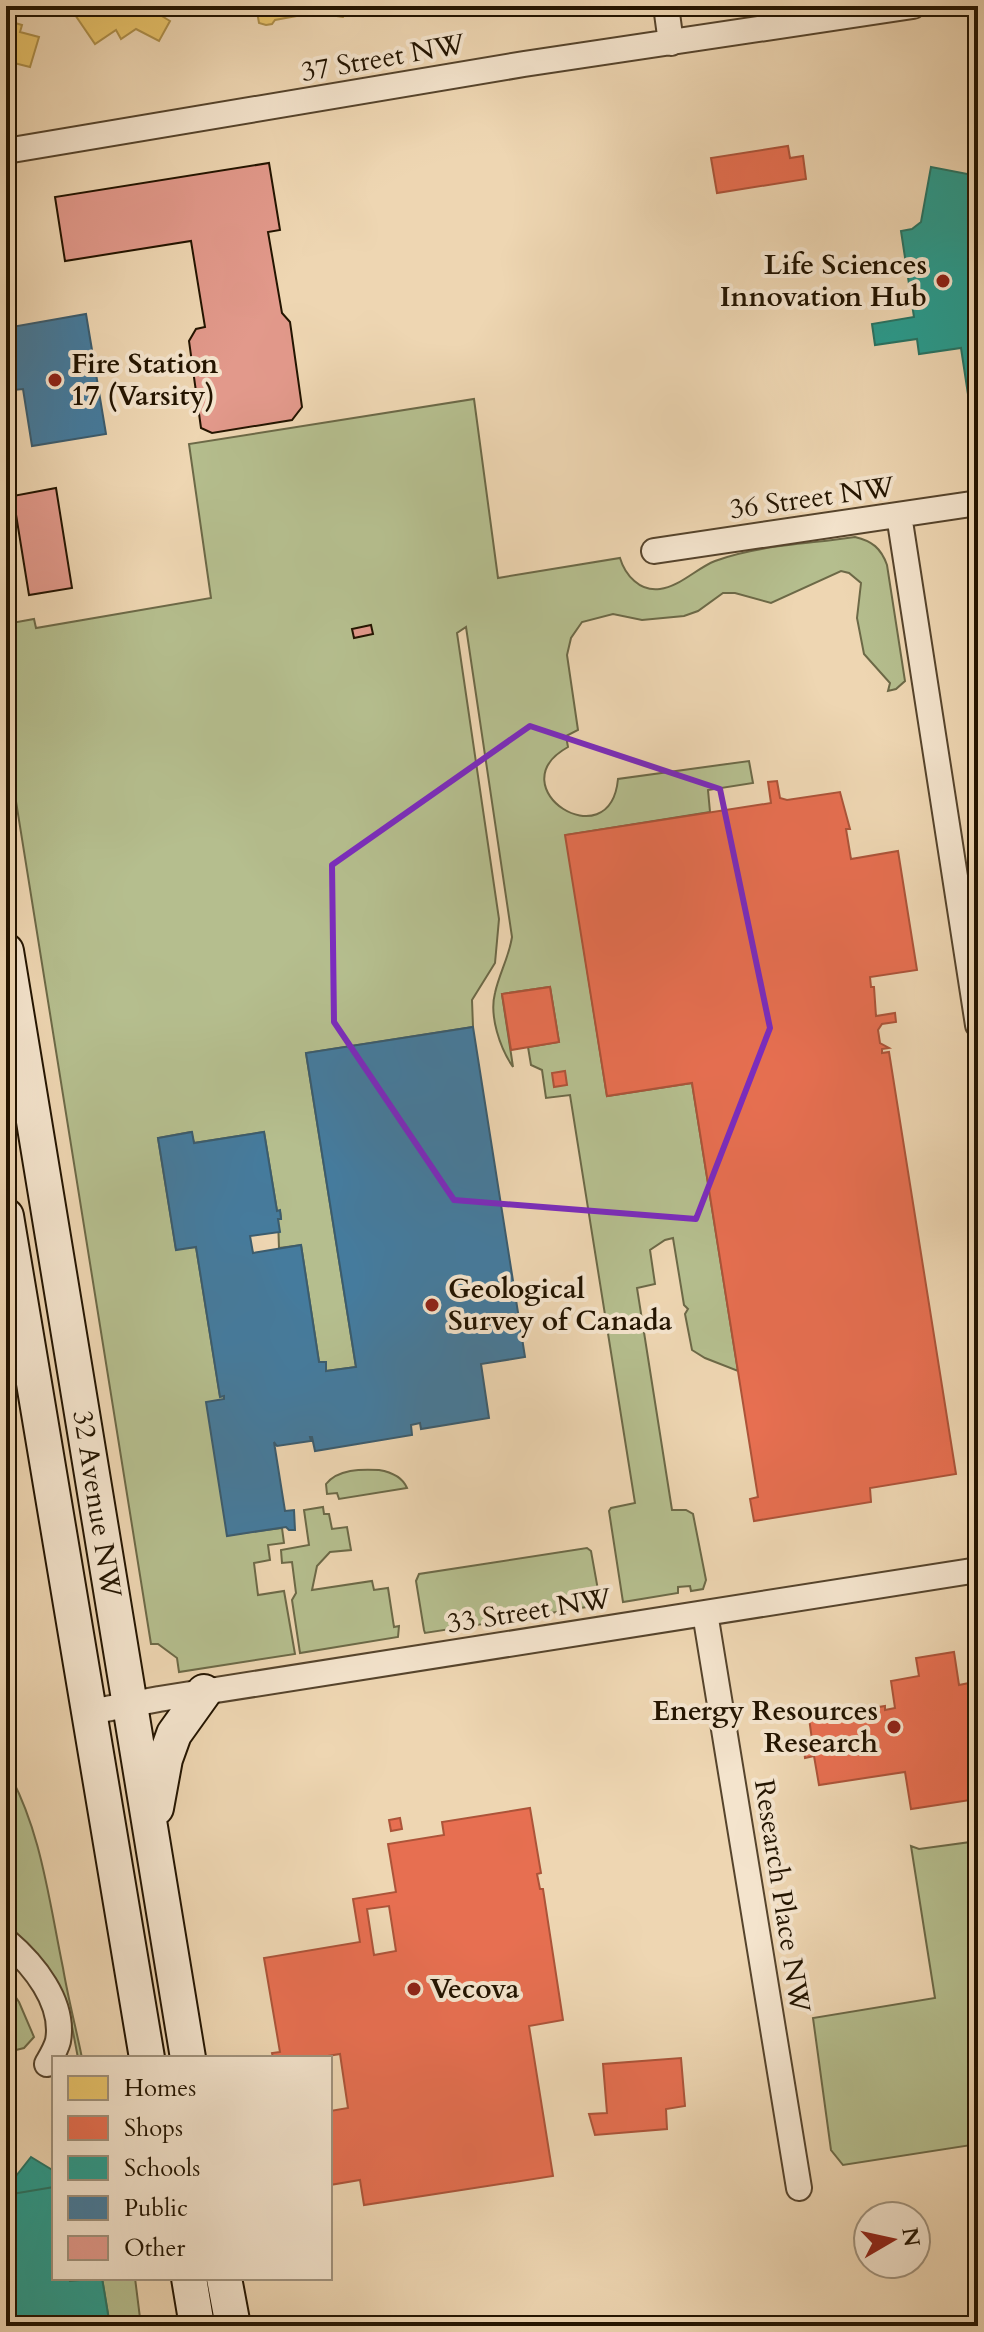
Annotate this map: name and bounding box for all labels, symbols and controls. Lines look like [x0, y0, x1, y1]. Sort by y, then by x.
street label: 37 Street NW [298, 25, 468, 91]
place label: Life Sciences Innovation Hub [720, 246, 927, 316]
marker: Life Sciences Innovation Hub [934, 272, 952, 290]
place label: Fire Station 17 (Varsity) [71, 345, 218, 415]
marker: Fire Station 17 (Varsity) [46, 371, 64, 389]
street label: 36 Street NW [727, 468, 897, 528]
place label: Geological Survey of Canada [448, 1270, 673, 1340]
marker: Geological Survey of Canada [423, 1296, 441, 1314]
street label: 32 Avenue NW [63, 1408, 131, 1601]
street label: 33 Street NW [444, 1579, 614, 1643]
place label: Energy Resources Research [652, 1692, 879, 1762]
marker: Energy Resources Research [885, 1718, 903, 1736]
street label: Research Place NW [745, 1777, 819, 2015]
place label: Vecova [430, 1970, 520, 2008]
marker: Vecova [405, 1980, 423, 1998]
legend [52, 2056, 332, 2280]
text: Homes [124, 2072, 196, 2105]
text: Shops [124, 2112, 183, 2145]
text: Schools [124, 2152, 200, 2185]
text: Public [124, 2192, 188, 2225]
north arrow [852, 2200, 932, 2280]
text: N [894, 2225, 927, 2249]
text: Other [124, 2232, 185, 2265]

